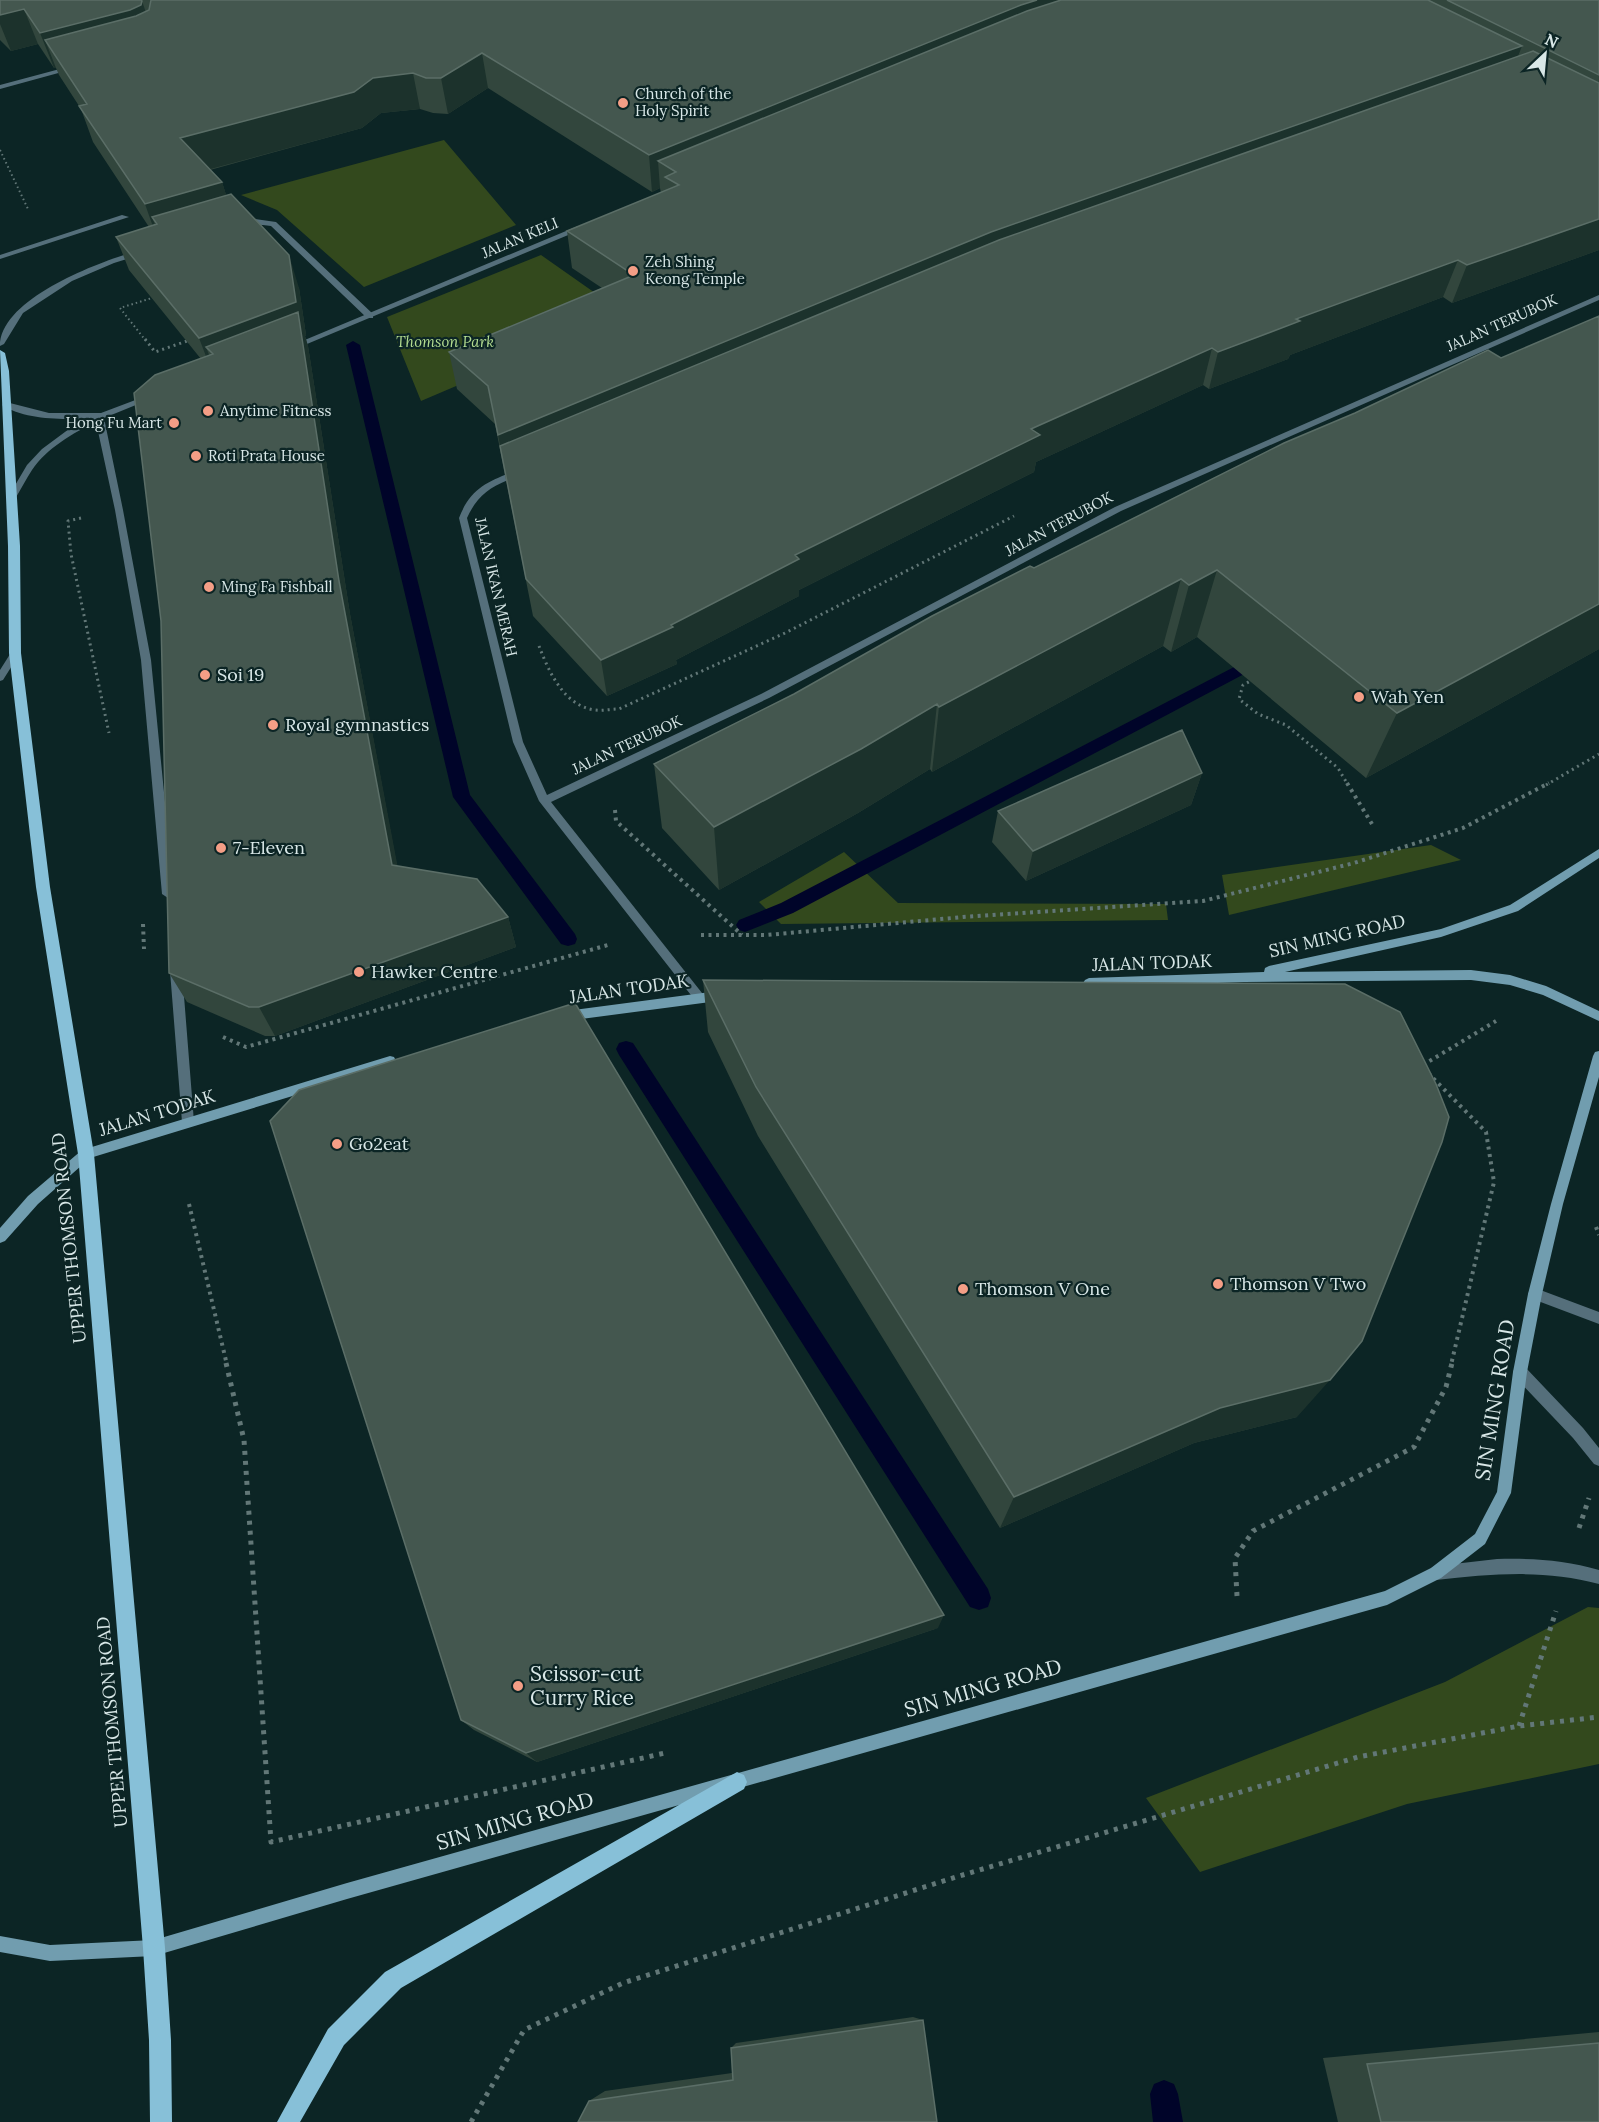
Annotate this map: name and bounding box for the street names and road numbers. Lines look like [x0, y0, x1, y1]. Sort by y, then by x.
street label: JALAN KELI [478, 213, 561, 263]
street label: JALAN TERUBOK [1443, 289, 1561, 356]
street label: JALAN TERUBOK [1001, 487, 1116, 560]
street label: JALAN IKAN MERAH [471, 514, 522, 659]
street label: JALAN TERUBOK [568, 710, 685, 779]
street label: SIN MING ROAD [1266, 909, 1407, 962]
street label: JALAN TODAK [1091, 949, 1213, 976]
street label: JALAN TODAK [567, 969, 691, 1008]
street label: JALAN TODAK [95, 1084, 218, 1141]
street label: UPPER THOMSON ROAD [46, 1132, 91, 1344]
street label: SIN MING ROAD [1468, 1318, 1521, 1482]
street label: UPPER THOMSON ROAD [91, 1616, 132, 1828]
street label: SIN MING ROAD [901, 1652, 1065, 1723]
street label: SIN MING ROAD [433, 1785, 597, 1856]

